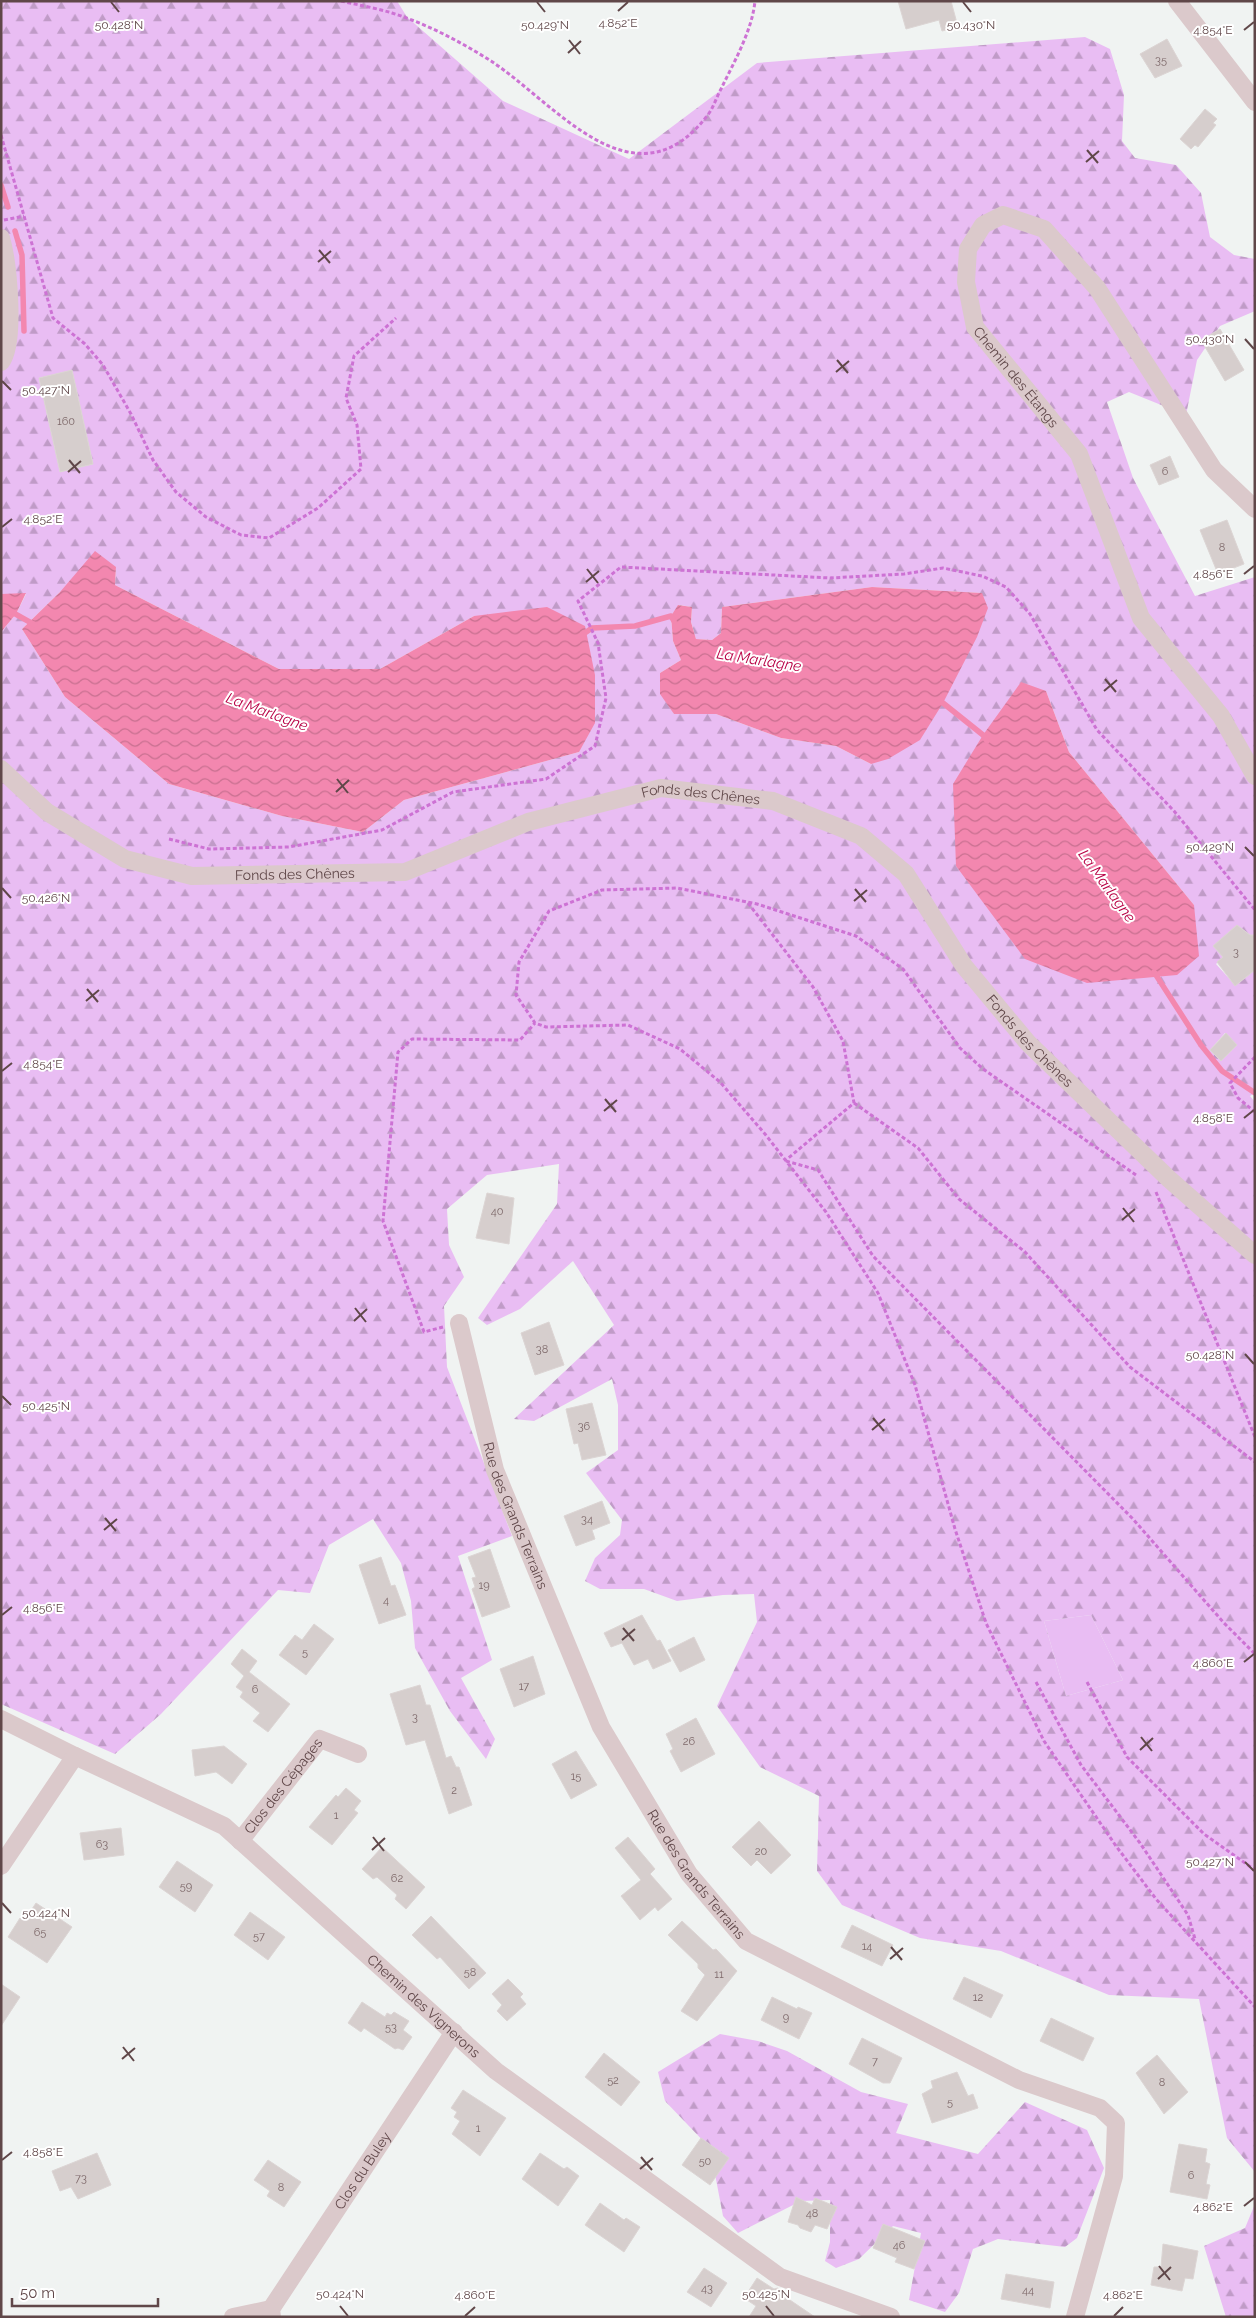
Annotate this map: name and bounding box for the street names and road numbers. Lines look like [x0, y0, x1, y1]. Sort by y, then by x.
street label: Chemin des Étangs [970, 324, 1062, 431]
street label: Fonds des Chênes [639, 780, 761, 807]
street label: Fonds des Chênes [235, 865, 355, 883]
street label: Fonds des Chênes [983, 991, 1076, 1090]
street label: Rue des Grands Terrains [480, 1440, 551, 1592]
street label: Clos des Cépages [241, 1735, 326, 1837]
street label: Rue des Grands Terrains [644, 1806, 749, 1942]
street label: Chemin des Vignerons [364, 1951, 484, 2061]
street label: Clos du Buley [331, 2128, 394, 2212]

